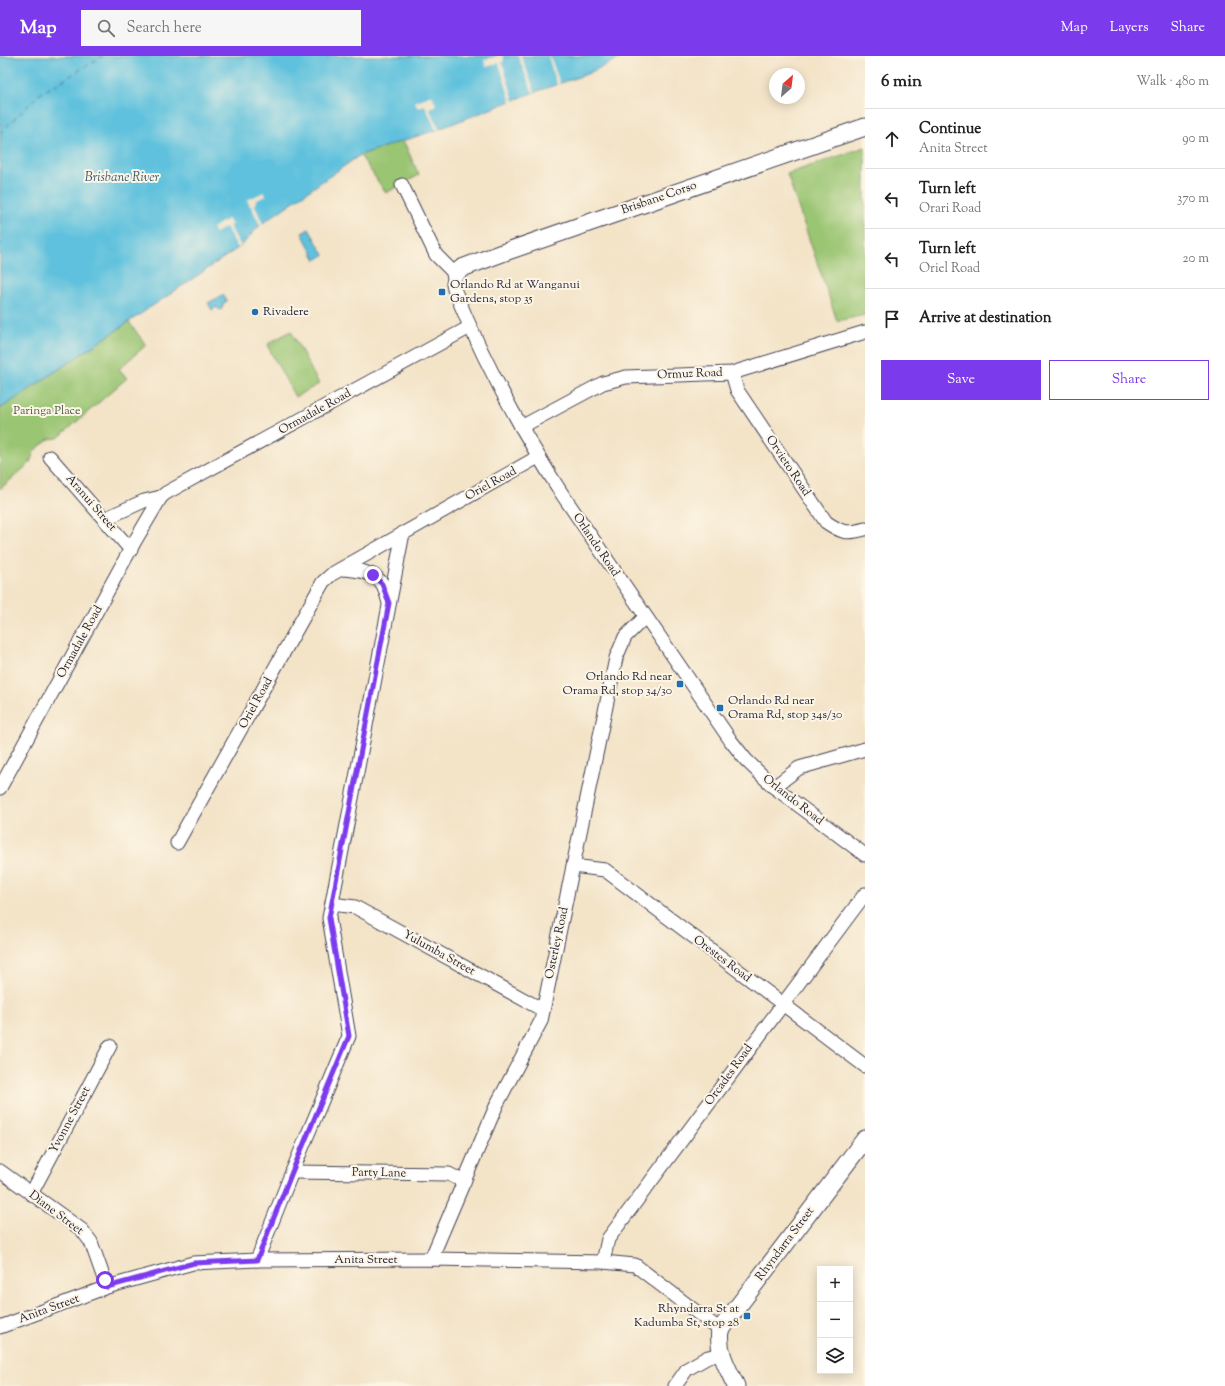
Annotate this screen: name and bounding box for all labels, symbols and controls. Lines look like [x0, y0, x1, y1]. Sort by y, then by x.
search box [81, 10, 361, 46]
text: Map [20, 15, 57, 42]
icon: search [95, 17, 117, 39]
text: Search here [127, 18, 202, 39]
text: Map [1061, 18, 1088, 38]
text: Layers [1110, 18, 1148, 38]
text: Share [1170, 18, 1205, 38]
north arrow [769, 68, 805, 104]
text: 6 min [881, 70, 922, 94]
text: Walk · 480 m [1136, 73, 1209, 91]
text: Continue [919, 119, 981, 140]
icon: ahead [881, 128, 903, 150]
text: 90 m [1182, 130, 1209, 148]
text: Anita Street [919, 140, 988, 158]
water label: Brisbane River [85, 169, 160, 187]
street label: Brisbane Corso [619, 176, 700, 219]
text: Turn left [919, 179, 976, 200]
icon: left [881, 188, 903, 210]
text: 370 m [1177, 190, 1209, 208]
text: Orari Road [919, 200, 981, 218]
text: Turn left [919, 239, 976, 260]
icon: left [881, 248, 903, 270]
text: 20 m [1183, 250, 1209, 268]
text: Oriel Road [919, 260, 980, 278]
place label: Orlando Rd at Wanganui Gardens, stop 35 [450, 276, 580, 308]
marker: Orlando Rd at Wanganui Gardens, stop 35 [437, 287, 447, 297]
place label: Rivadere [263, 303, 309, 321]
marker: Rivadere [250, 307, 260, 317]
icon: arrive [881, 308, 903, 330]
text: Arrive at destination [919, 308, 1052, 329]
button: Save [881, 360, 1041, 400]
button: Share [1049, 360, 1209, 400]
street label: Ormuz Road [657, 364, 723, 384]
street label: Ormadale Road [275, 384, 355, 439]
park label: Paringa Place [13, 402, 81, 420]
street label: Orvieto Road [761, 432, 815, 500]
street label: Oriel Road [462, 462, 520, 506]
street label: Aranui Street [61, 471, 121, 535]
street label: Orlando Road [568, 510, 624, 581]
route end [364, 566, 382, 584]
street label: Ormadale Road [53, 602, 108, 682]
place label: Orlando Rd near Orama Rd, stop 34/30 [562, 668, 672, 700]
street label: Oriel Road [234, 674, 278, 732]
marker: Orlando Rd near Orama Rd, stop 34/30 [675, 679, 685, 689]
place label: Orlando Rd near Orama Rd, stop 34s/30 [728, 692, 842, 724]
marker: Orlando Rd near Orama Rd, stop 34s/30 [715, 703, 725, 713]
street label: Orlando Road [759, 770, 828, 830]
street label: Osterley Road [541, 905, 573, 981]
street label: Yulumba Street [400, 926, 478, 980]
street label: Orestes Road [689, 931, 755, 987]
street label: Orcades Road [701, 1040, 758, 1109]
street label: Yvonne Street [45, 1083, 95, 1157]
street label: Party Lane [352, 1164, 407, 1182]
street label: Diane Street [25, 1186, 87, 1240]
street label: Rhyndarra Street [751, 1203, 819, 1285]
street label: Anita Street [334, 1251, 398, 1269]
map controls [817, 1266, 853, 1374]
button: + [817, 1266, 853, 1302]
route start [96, 1271, 114, 1289]
street label: Anita Street [16, 1290, 82, 1328]
place label: Rhyndarra St at Kadumba St, stop 28 [634, 1300, 739, 1332]
button: − [817, 1302, 853, 1338]
marker: Rhyndarra St at Kadumba St, stop 28 [742, 1311, 752, 1321]
button: layers [817, 1338, 853, 1374]

